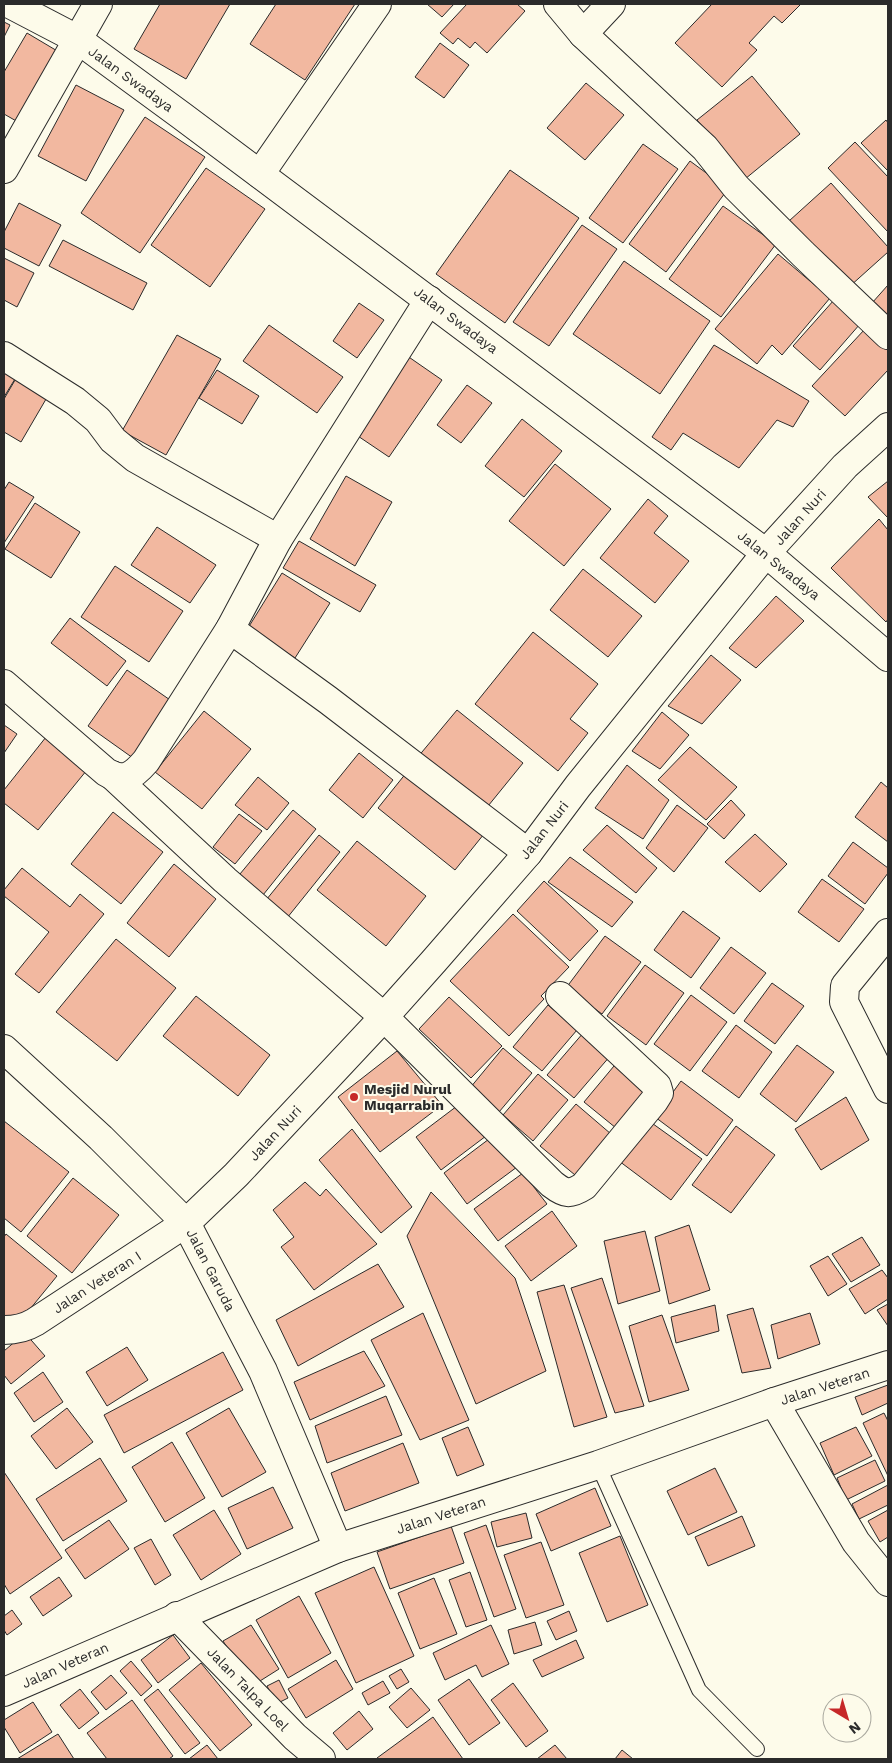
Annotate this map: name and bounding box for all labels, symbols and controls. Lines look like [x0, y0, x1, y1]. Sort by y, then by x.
street label: Jalan Swadaya [85, 43, 177, 115]
street label: Jalan Swadaya [411, 283, 501, 357]
street label: Jalan Nuri [771, 486, 829, 548]
street label: Jalan Swadaya [735, 527, 823, 603]
street label: Jalan Nuri [516, 798, 572, 862]
place label: Mesjid Nurul Muqarrabin [364, 1081, 452, 1113]
marker: Mesjid Nurul Muqarrabin [348, 1091, 360, 1103]
street label: Jalan Nuri [245, 1102, 305, 1164]
street label: Jalan Garuda [183, 1226, 239, 1314]
street label: Jalan Veteran I [50, 1248, 144, 1316]
street label: Jalan Veteran [778, 1364, 872, 1408]
street label: Jalan Veteran [394, 1493, 488, 1537]
street label: Jalan Veteran [19, 1639, 111, 1691]
street label: Jalan Talpa Loel [204, 1644, 293, 1735]
north arrow [822, 1693, 872, 1743]
text: N [846, 1719, 864, 1738]

